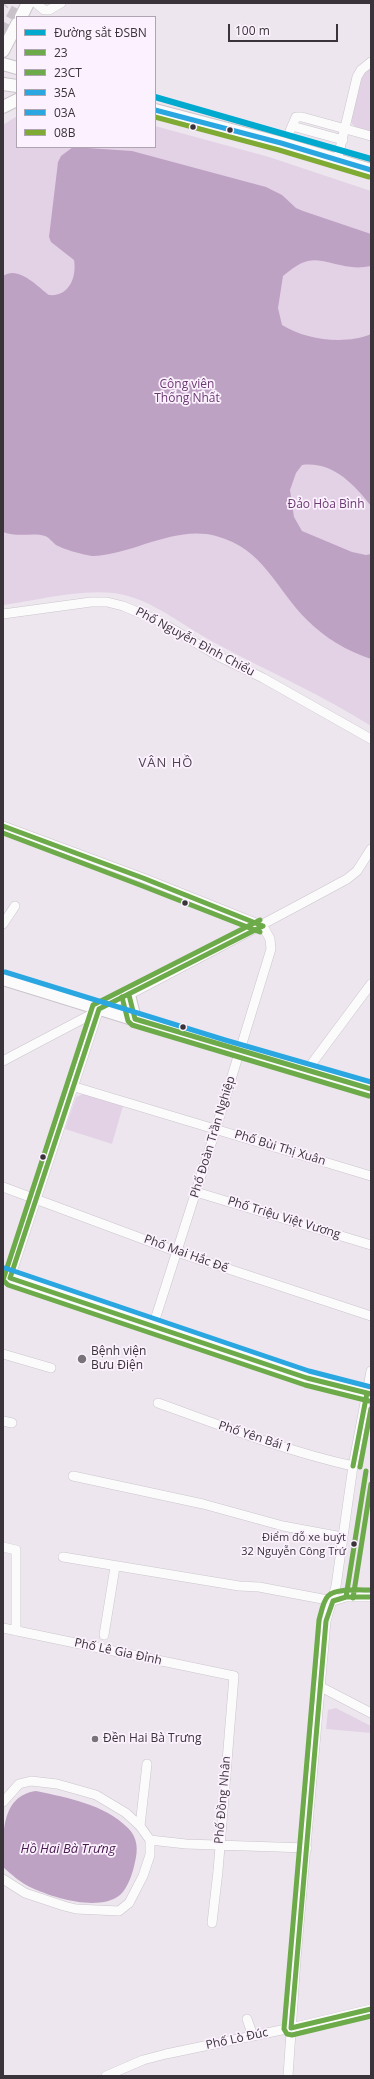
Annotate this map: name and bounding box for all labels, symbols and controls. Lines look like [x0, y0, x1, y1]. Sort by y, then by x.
legend [16, 16, 156, 148]
scale bar [230, 16, 340, 42]
text: 100 m [235, 22, 270, 39]
text: Đường sắt ĐSBN [54, 24, 147, 41]
text: 23 [54, 44, 68, 61]
text: 23CT [54, 64, 82, 81]
text: 35A [54, 84, 75, 101]
text: 03A [54, 104, 75, 121]
unlabelled marker [188, 122, 198, 132]
text: 08B [54, 124, 75, 141]
unlabelled marker [225, 125, 235, 135]
park label: Công viên Thống Nhất [154, 378, 220, 406]
park label: Đảo Hòa Bình [287, 498, 365, 512]
street label: Phố Nguyễn Đình Chiểu [133, 605, 257, 679]
district label: VÂN HỒ [139, 755, 193, 771]
unlabelled marker [180, 898, 190, 908]
unlabelled marker [178, 1022, 188, 1032]
street label: Phố Đoàn Trần Nghiệp [188, 1074, 238, 1200]
street label: Phố Bùi Thị Xuân [233, 1127, 327, 1169]
unlabelled marker [38, 1152, 48, 1162]
street label: Phố Triệu Việt Vương [226, 1194, 342, 1242]
street label: Phố Mai Hắc Đế [142, 1232, 230, 1276]
place label: Bệnh viện Bưu Điện [91, 1345, 146, 1373]
marker: Bệnh viện Bưu Điện [76, 1353, 88, 1365]
street label: Phố Yên Bái 1 [217, 1418, 293, 1456]
place label: Điểm đỗ xe buýt 32 Nguyễn Công Trứ [241, 1531, 346, 1557]
marker: Điểm đỗ xe buýt 32 Nguyễn Công Trứ [349, 1539, 359, 1549]
street label: Phố Lê Gia Đỉnh [73, 1636, 163, 1668]
place label: Đền Hai Bà Trưng [103, 1732, 201, 1746]
marker: Đền Hai Bà Trưng [90, 1734, 100, 1744]
street label: Phố Đồng Nhân [212, 1755, 234, 1845]
water label: Hồ Hai Bà Trưng [21, 1841, 115, 1857]
street label: Phố Lò Đúc [205, 2025, 269, 2053]

